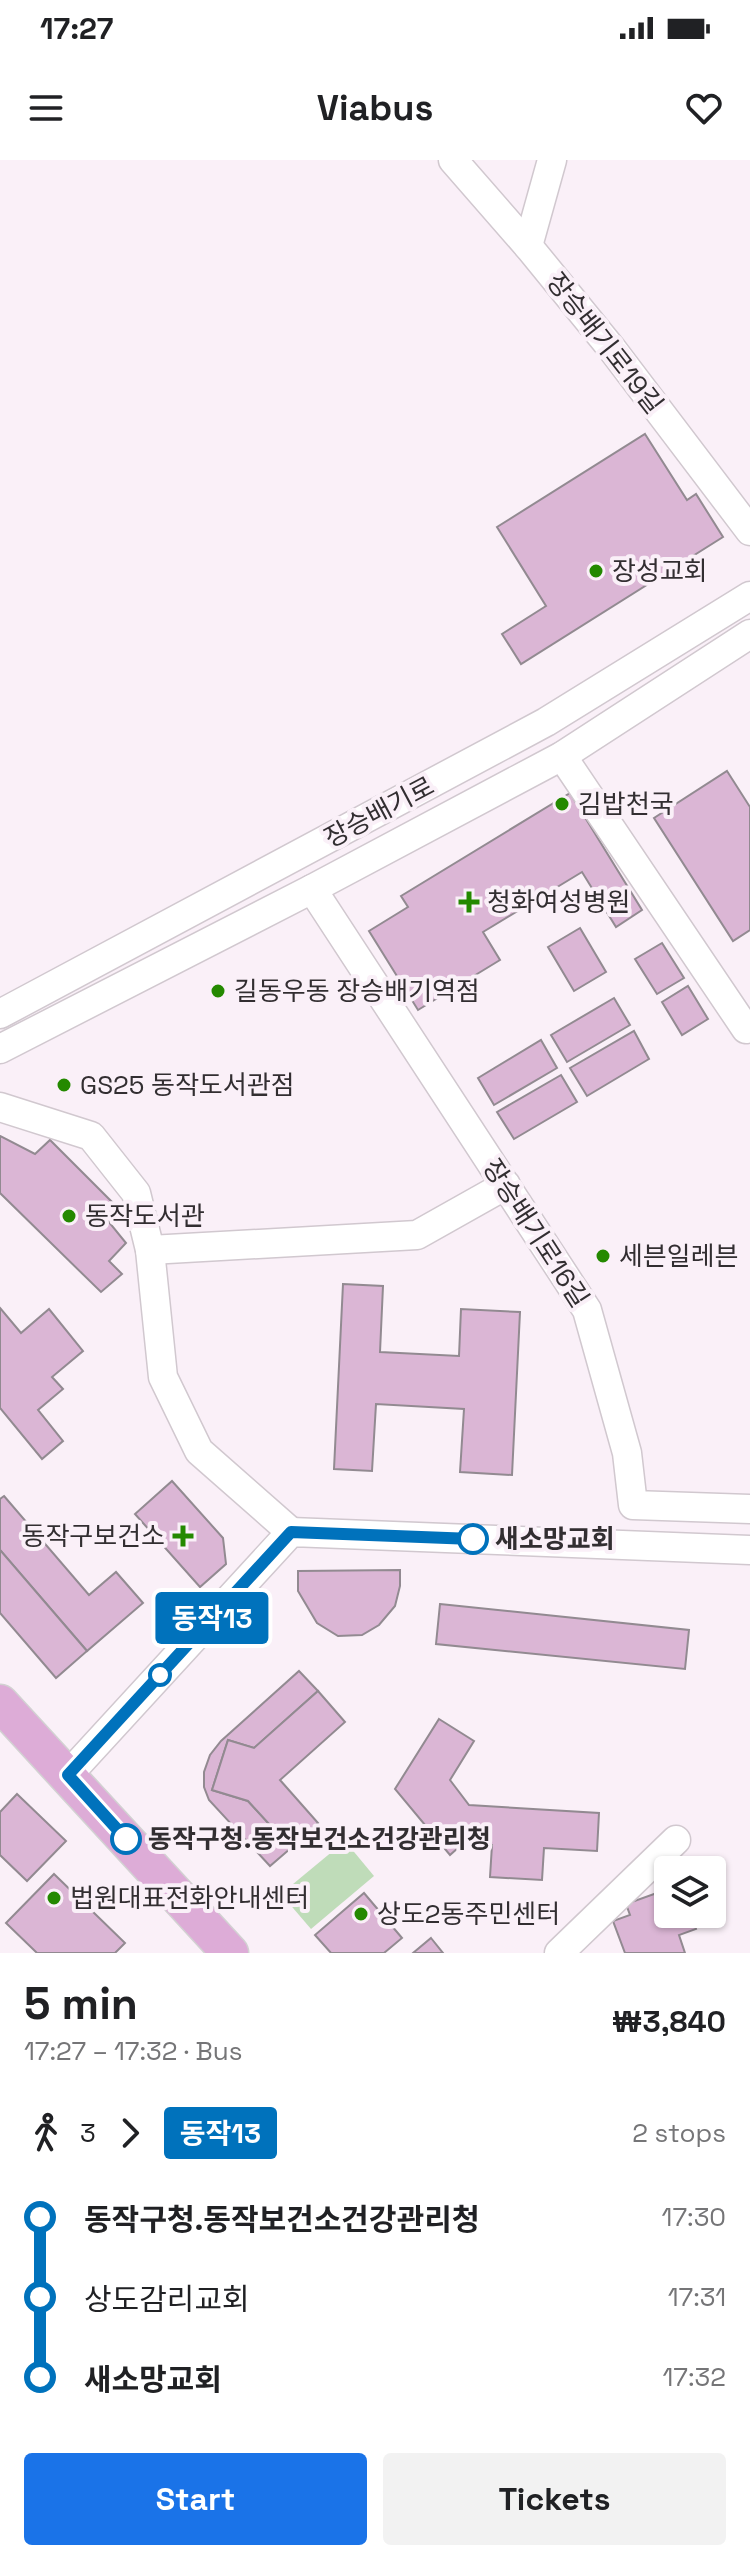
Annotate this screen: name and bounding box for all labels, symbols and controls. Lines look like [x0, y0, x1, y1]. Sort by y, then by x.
text: 17:27 [40, 9, 113, 48]
text: Viabus [317, 85, 433, 131]
icon: menu [24, 86, 68, 130]
icon: heart [682, 86, 726, 130]
street label: 장승배기로19길 [539, 265, 671, 421]
place label: 장성교회 [612, 554, 708, 588]
marker: 장성교회 [587, 562, 605, 580]
street label: 장승배기로 [318, 769, 440, 855]
place label: 김밥천국 [578, 787, 674, 821]
marker: 김밥천국 [553, 795, 571, 813]
place label: 청화여성병원 [487, 885, 631, 919]
marker: 청화여성병원 [458, 891, 480, 913]
place label: 길동우동 장승배기역점 [234, 974, 480, 1008]
marker: 길동우동 장승배기역점 [209, 982, 227, 1000]
place label: GS25 동작도서관점 [80, 1068, 295, 1102]
marker: GS25 동작도서관점 [55, 1076, 73, 1094]
street label: 장승배기로16길 [475, 1152, 597, 1314]
place label: 동작도서관 [85, 1199, 205, 1233]
marker: 동작도서관 [60, 1207, 78, 1225]
place label: 세븐일레븐 [619, 1239, 739, 1273]
marker: 세븐일레븐 [594, 1247, 612, 1265]
place label: 동작구보건소 [21, 1519, 165, 1553]
place label: 새소망교회 [495, 1522, 615, 1556]
marker: 새소망교회 [458, 1524, 488, 1554]
marker: 동작구보건소 [172, 1525, 194, 1547]
line badge: 동작13 [156, 1592, 268, 1644]
text: 동작13 [171, 1600, 253, 1636]
unlabelled marker [149, 1664, 171, 1686]
place label: 동작구청.동작보건소건강관리청 [148, 1822, 491, 1856]
marker: 동작구청.동작보건소건강관리청 [111, 1824, 141, 1854]
map controls [654, 1856, 726, 1928]
button: layers [654, 1856, 726, 1928]
place label: 법원대표전화안내센터 [70, 1881, 309, 1915]
marker: 법원대표전화안내센터 [45, 1889, 63, 1907]
place label: 상도2동주민센터 [377, 1897, 560, 1931]
marker: 상도2동주민센터 [352, 1905, 370, 1923]
text: 5 min [24, 1976, 138, 2032]
text: ₩3,840 [612, 2002, 726, 2041]
text: 17:27 – 17:32 · Bus [24, 2034, 242, 2068]
icon: walk [24, 2111, 68, 2155]
icon: forward [108, 2111, 152, 2155]
text: 동작13 [180, 2115, 261, 2151]
text: 3 [80, 2116, 96, 2150]
text: 2 stops [632, 2116, 726, 2150]
text: 동작구청.동작보건소건강관리청 [84, 2200, 479, 2239]
text: 17:30 [662, 2200, 726, 2234]
text: 상도감리교회 [84, 2280, 250, 2319]
text: 17:31 [668, 2280, 726, 2314]
text: 새소망교회 [84, 2360, 222, 2399]
text: 17:32 [663, 2360, 726, 2394]
button: Start [24, 2453, 367, 2545]
button: Tickets [383, 2453, 726, 2545]

